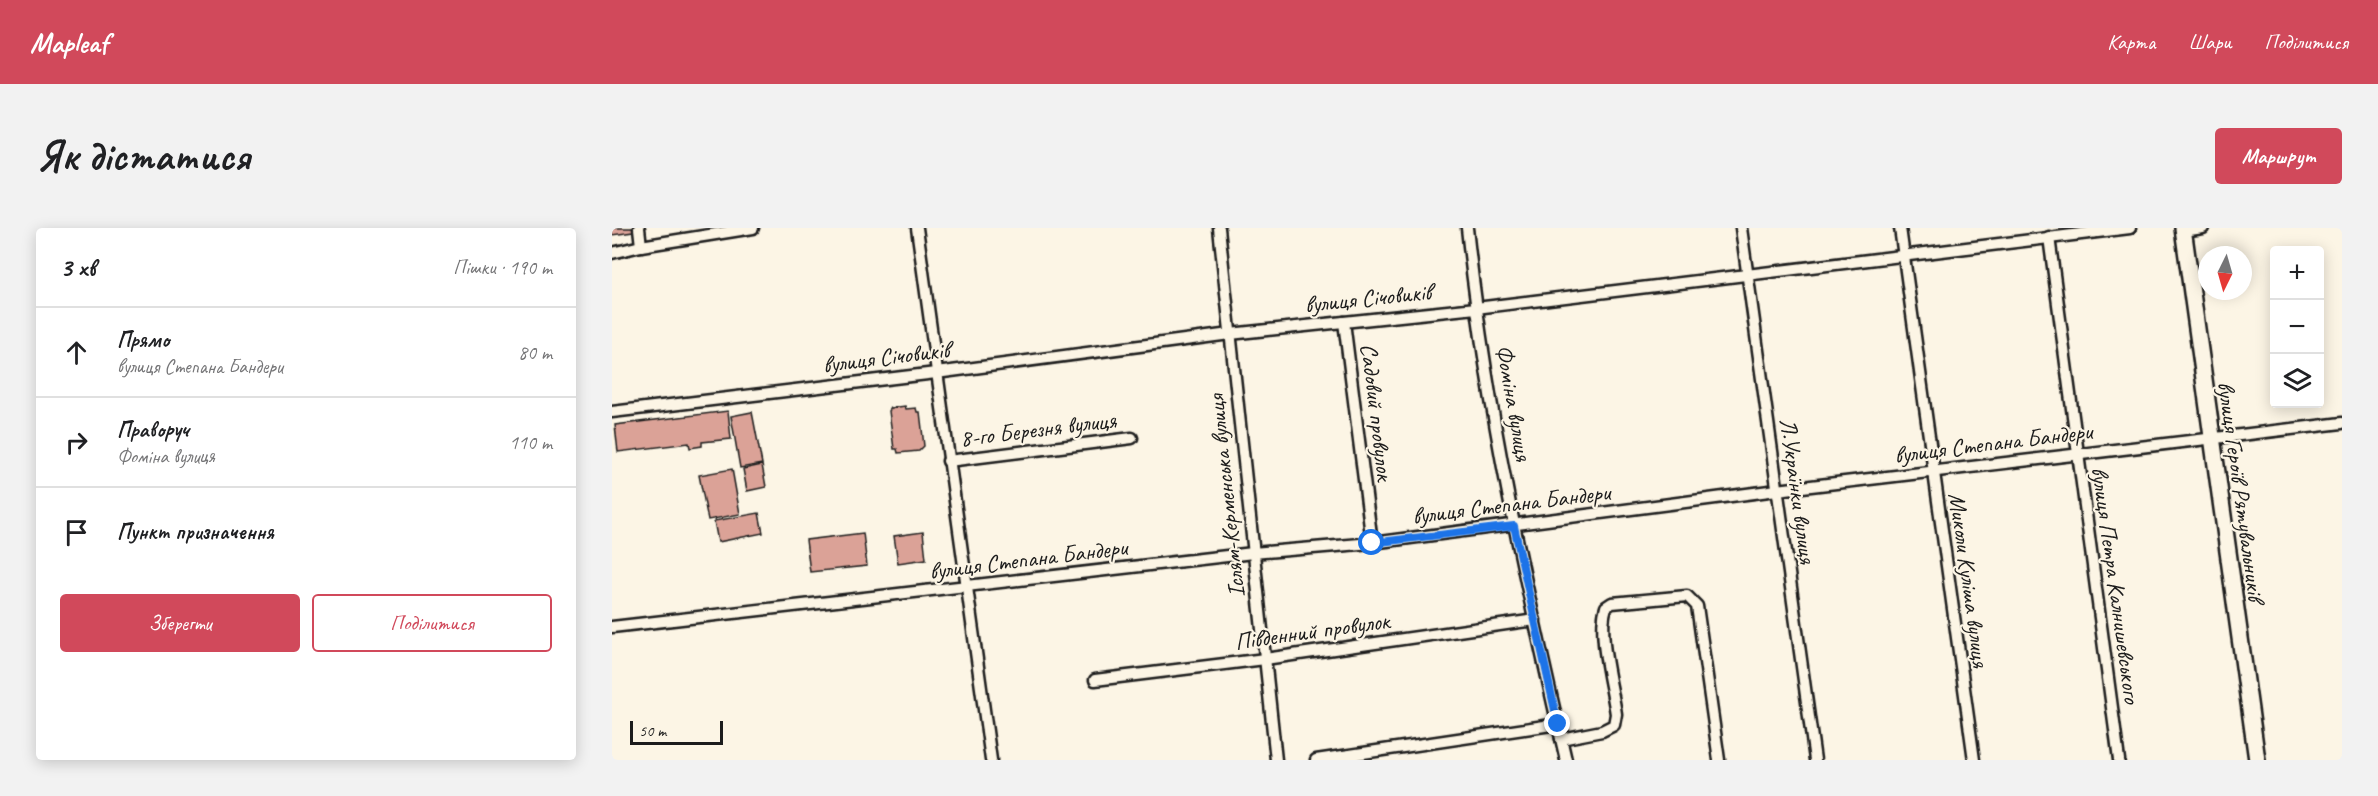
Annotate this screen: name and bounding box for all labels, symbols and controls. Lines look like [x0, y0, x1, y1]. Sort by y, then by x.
text: Mapleaf [30, 25, 108, 60]
text: Карта [2107, 29, 2155, 55]
text: Шари [2188, 29, 2232, 55]
text: Поділитися [2265, 29, 2348, 55]
button: Маршрут [2215, 128, 2342, 184]
text: Як дістатися [36, 130, 250, 183]
north arrow [2198, 246, 2252, 300]
map controls [2270, 246, 2324, 408]
button: + [2270, 246, 2324, 300]
text: 3 хв [60, 251, 95, 284]
text: Пішки · 190 m [453, 255, 552, 280]
street label: вулиця Січовиків [1303, 276, 1439, 320]
button: − [2270, 300, 2324, 354]
text: Прямо [117, 326, 169, 354]
street label: вулиця Січовиків [821, 334, 957, 380]
icon: ahead [60, 336, 93, 369]
text: 80 m [518, 340, 552, 365]
street label: Садовий провулок [1354, 342, 1401, 485]
street label: Фоміна вулиця [1489, 343, 1539, 465]
text: вулиця Степана Бандери [117, 354, 283, 379]
button: layers [2270, 354, 2324, 408]
street label: вулиця Героїв Рятувальників [2211, 379, 2272, 609]
street label: Іслям-Керменська вулиця [1200, 391, 1252, 599]
street label: 8-го Березня вулиця [958, 404, 1119, 453]
text: Праворуч [117, 416, 189, 444]
street label: Л.Українки вулиця [1773, 416, 1823, 567]
street label: вулиця Степана Бандери [1892, 416, 2096, 470]
icon: right [60, 426, 93, 459]
text: 110 m [509, 430, 552, 455]
text: Фоміна вулиця [117, 444, 215, 469]
street label: вулиця Петра Калнишевського [2085, 465, 2148, 707]
street label: вулиця Степана Бандери [1410, 477, 1614, 531]
street label: Миколи Куліша вулиця [1942, 491, 1996, 671]
icon: arrive [60, 516, 93, 549]
text: Пункт призначення [117, 518, 274, 546]
route start [1358, 529, 1384, 555]
street label: вулиця Степана Бандери [927, 532, 1131, 586]
button: Зберегти [60, 594, 300, 652]
button: Поділитися [312, 594, 552, 652]
street label: Південний провулок [1233, 605, 1393, 657]
route end [1544, 710, 1570, 736]
scale bar [630, 718, 723, 746]
text: 50 m [639, 721, 666, 741]

